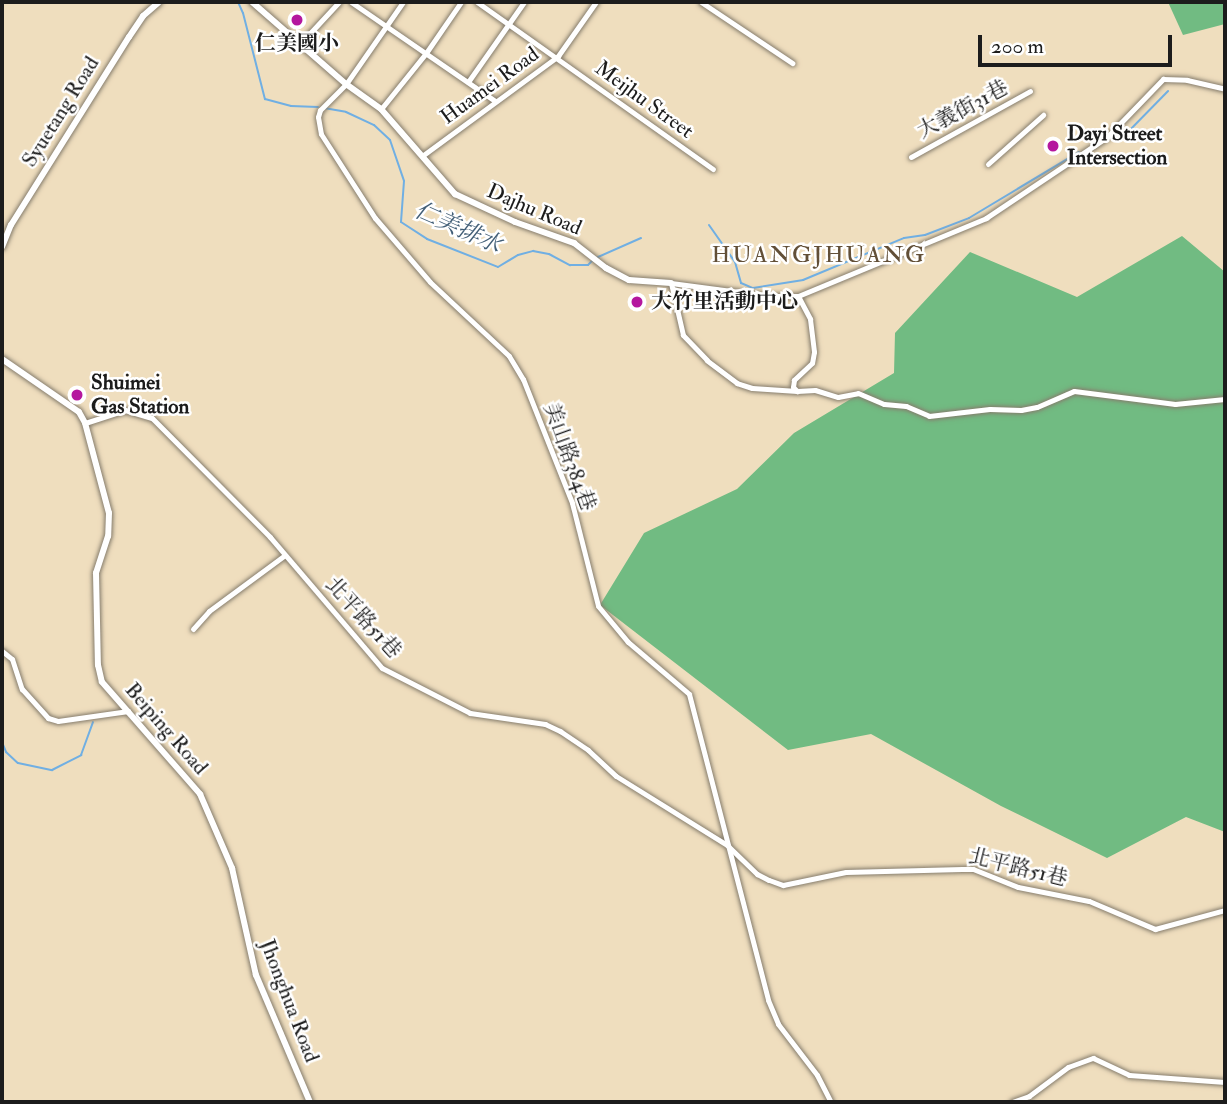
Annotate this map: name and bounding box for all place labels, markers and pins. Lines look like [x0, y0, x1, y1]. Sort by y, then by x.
marker: 仁美國小 [289, 12, 305, 28]
place label: 仁美國小 [255, 31, 339, 57]
place label: Dayi Street Intersection [1067, 121, 1167, 171]
marker: Dayi Street Intersection [1045, 138, 1061, 154]
place label: 大竹里活動中心 [651, 289, 798, 315]
marker: 大竹里活動中心 [629, 294, 645, 310]
place label: Shuimei Gas Station [91, 370, 189, 420]
marker: Shuimei Gas Station [69, 387, 85, 403]

